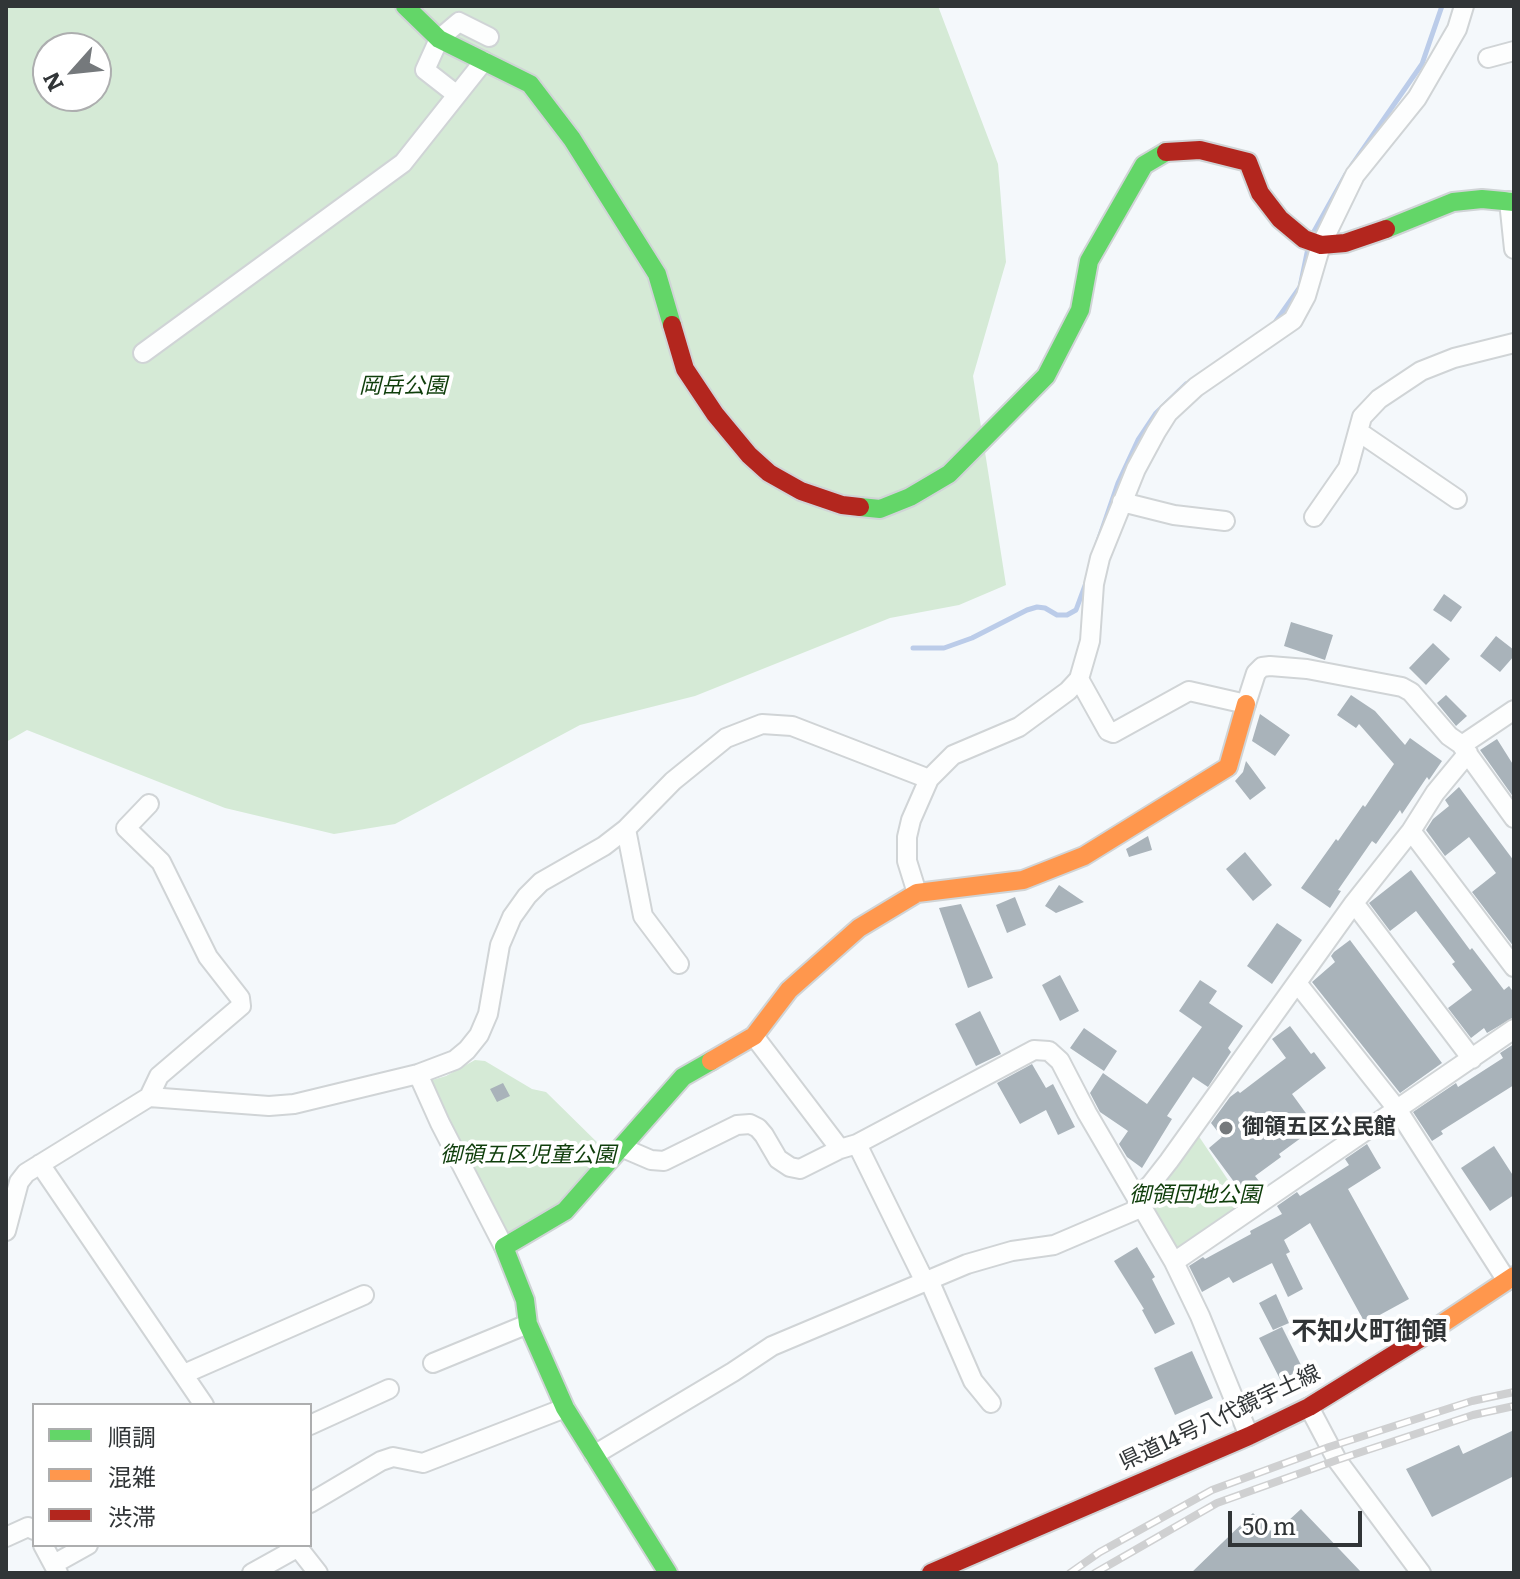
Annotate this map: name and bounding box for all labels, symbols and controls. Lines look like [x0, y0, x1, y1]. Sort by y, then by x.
north arrow [32, 32, 112, 112]
text: N [33, 66, 71, 98]
park label: 岡岳公園 [359, 374, 447, 400]
place label: 御領五区公民館 [1242, 1115, 1396, 1141]
marker: 御領五区公民館 [1217, 1119, 1235, 1137]
park label: 御領五区児童公園 [440, 1143, 616, 1169]
park label: 御領団地公園 [1129, 1183, 1261, 1209]
district label: 不知火町御領 [1291, 1316, 1447, 1348]
street label: 県道14号八代鏡宇土線 [1116, 1360, 1324, 1476]
legend [32, 1403, 312, 1547]
text: 順調 [108, 1418, 156, 1453]
text: 混雑 [108, 1458, 156, 1493]
scale bar [1232, 1495, 1366, 1545]
text: 渋滞 [108, 1498, 156, 1533]
text: 50 m [1242, 1507, 1296, 1542]

